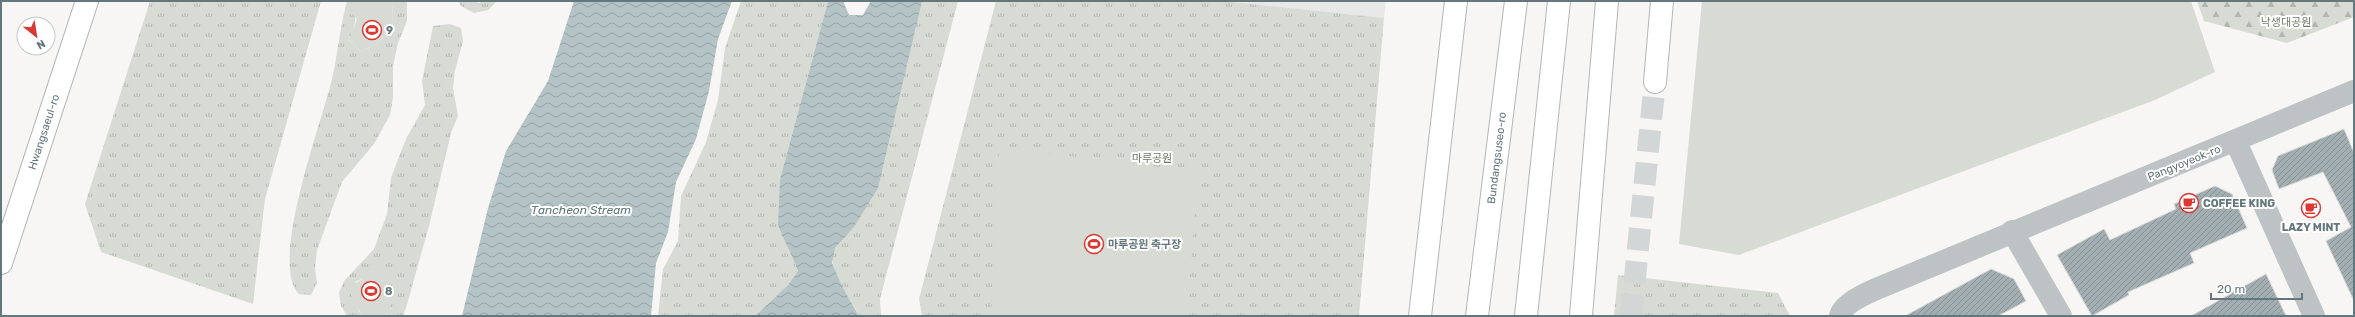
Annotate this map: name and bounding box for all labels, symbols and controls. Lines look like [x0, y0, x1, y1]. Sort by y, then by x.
north arrow [16, 16, 56, 56]
park label: 낙생대공원 [2261, 16, 2311, 29]
sports icon: 9 [361, 19, 383, 41]
place label: 9 [386, 24, 393, 37]
text: N [34, 37, 47, 52]
street label: Hwangsaeul-ro [26, 93, 62, 171]
street label: Bundangsuseo-ro [1485, 111, 1509, 205]
street label: Pangyoyeok-ro [2146, 142, 2222, 184]
park label: 마루공원 [1132, 152, 1172, 165]
cafe icon: COFFEE KING [2178, 192, 2200, 214]
place label: COFFEE KING [2203, 197, 2275, 210]
cafe icon: LAZY MINT [2300, 197, 2322, 219]
water label: Tancheon Stream [531, 203, 631, 217]
place label: LAZY MINT [2282, 221, 2340, 234]
sports icon: 마루공원 축구장 [1083, 233, 1105, 255]
place label: 마루공원 축구장 [1108, 238, 1181, 251]
scale bar [2211, 275, 2302, 301]
sports icon: 8 [360, 280, 382, 302]
text: 20 m [2217, 282, 2245, 296]
place label: 8 [385, 285, 392, 298]

